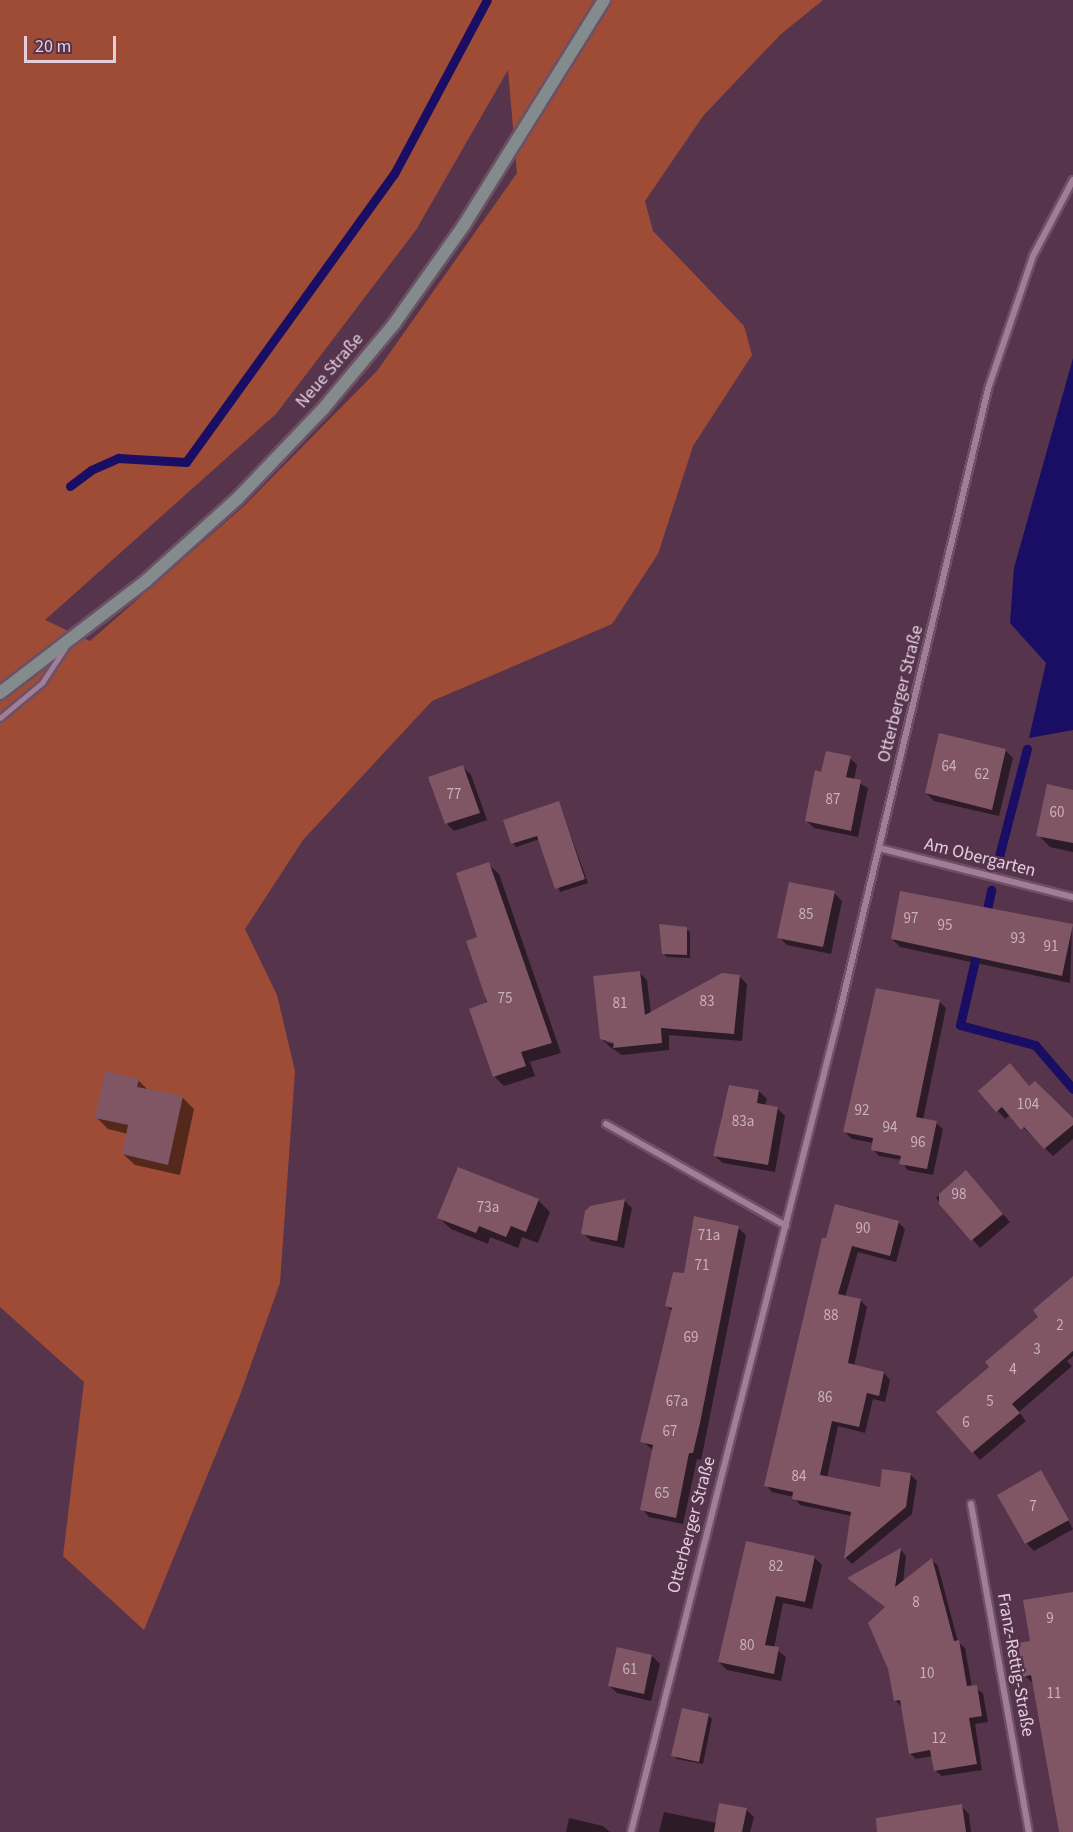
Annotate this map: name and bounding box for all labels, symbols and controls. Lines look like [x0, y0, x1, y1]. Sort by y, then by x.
scale bar [27, 24, 118, 62]
text: 20 m [35, 34, 71, 59]
street label: Neue Straße [292, 329, 368, 413]
street label: Otterberger Straße [874, 623, 928, 765]
house number: 64 [942, 758, 956, 776]
house number: 62 [975, 766, 989, 784]
house number: 77 [447, 786, 461, 804]
house number: 87 [826, 791, 840, 809]
house number: 60 [1050, 804, 1064, 822]
street label: Am Obergarten [922, 834, 1038, 882]
house number: 85 [799, 906, 813, 924]
house number: 97 [904, 910, 918, 928]
house number: 95 [938, 917, 952, 935]
house number: 93 [1011, 930, 1025, 948]
house number: 91 [1044, 938, 1058, 956]
house number: 75 [498, 990, 512, 1008]
house number: 83 [700, 993, 714, 1011]
house number: 81 [613, 995, 627, 1013]
house number: 104 [1017, 1096, 1039, 1114]
house number: 92 [855, 1102, 869, 1120]
house number: 83a [732, 1113, 754, 1131]
house number: 94 [883, 1119, 897, 1137]
house number: 96 [911, 1134, 925, 1152]
house number: 98 [952, 1186, 966, 1204]
house number: 73a [477, 1199, 499, 1217]
house number: 90 [856, 1220, 870, 1238]
house number: 71a [698, 1227, 720, 1245]
house number: 71 [695, 1257, 709, 1275]
house number: 88 [824, 1307, 838, 1325]
house number: 2 [1056, 1317, 1064, 1335]
house number: 69 [684, 1329, 698, 1347]
house number: 3 [1033, 1341, 1041, 1359]
house number: 4 [1009, 1361, 1017, 1379]
house number: 86 [818, 1389, 832, 1407]
house number: 67a [666, 1393, 688, 1411]
house number: 5 [986, 1393, 994, 1411]
house number: 6 [962, 1414, 970, 1432]
house number: 67 [663, 1423, 677, 1441]
street label: Otterberger Straße [663, 1454, 721, 1596]
house number: 84 [792, 1468, 806, 1486]
house number: 65 [655, 1485, 669, 1503]
house number: 7 [1029, 1498, 1037, 1516]
house number: 82 [769, 1558, 783, 1576]
street label: Franz-Rettig-Straße [992, 1592, 1038, 1738]
house number: 8 [912, 1594, 920, 1612]
house number: 9 [1046, 1610, 1054, 1628]
house number: 80 [740, 1637, 754, 1655]
house number: 61 [623, 1661, 637, 1679]
house number: 10 [920, 1665, 934, 1683]
house number: 11 [1047, 1685, 1061, 1703]
house number: 12 [932, 1730, 946, 1748]

